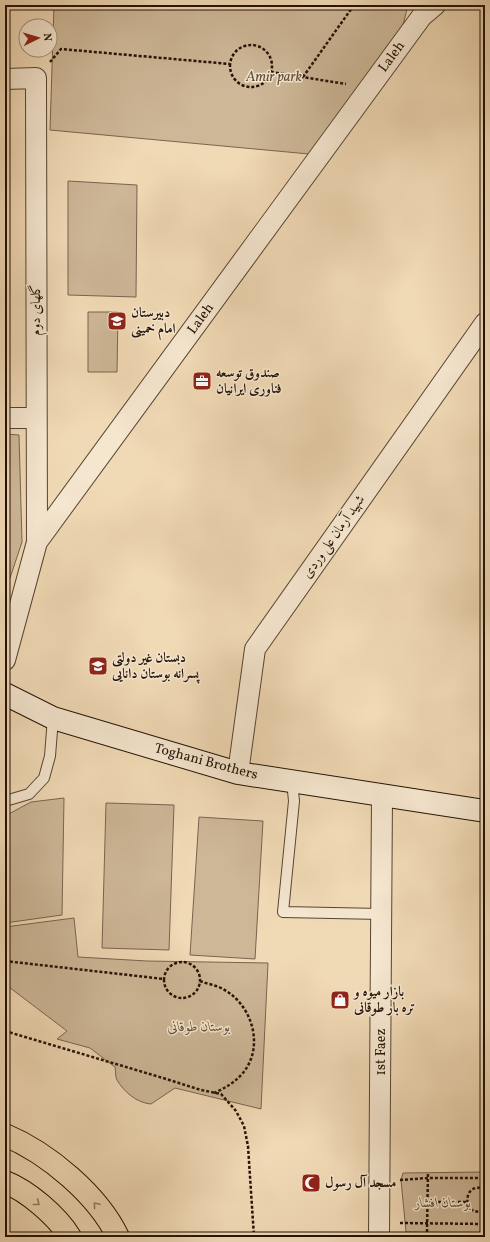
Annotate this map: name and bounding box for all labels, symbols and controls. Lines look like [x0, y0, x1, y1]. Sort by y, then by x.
north arrow [18, 18, 58, 58]
text: N [39, 33, 54, 42]
street label: Laleh [374, 38, 410, 76]
park label: Amir park [245, 68, 303, 87]
street label: گلهای دوم [27, 284, 48, 336]
street label: Laleh [183, 300, 219, 338]
place label: دبیرستان امام خمینی [131, 304, 176, 341]
school or university icon: دبیرستان امام خمینی [106, 310, 128, 332]
place label: صندوق توسعه فناوری ایرانیان [216, 364, 282, 399]
office icon: صندوق توسعه فناوری ایرانیان [191, 370, 213, 392]
street label: شهید آرمان علی وردی [298, 491, 370, 583]
place label: دبستان غیر دولتی پسرانه بوستان دانایی [111, 649, 200, 684]
school or university icon: دبستان غیر دولتی پسرانه بوستان دانایی [87, 655, 109, 677]
street label: Toghani Brothers [152, 739, 260, 785]
place label: بازار میوه و تره بار طوقانی [352, 983, 415, 1018]
shop icon: بازار میوه و تره بار طوقانی [329, 989, 351, 1011]
park label: بوستان طوقانی [168, 1018, 231, 1037]
street label: 1st Faez [372, 1029, 391, 1075]
mosque icon: مسجد آل رسول [300, 1172, 322, 1194]
place label: مسجد آل رسول [325, 1174, 396, 1193]
park label: بوستان افشار [414, 1194, 472, 1213]
one-way arrow [33, 1199, 40, 1206]
one-way arrow [94, 1202, 101, 1209]

